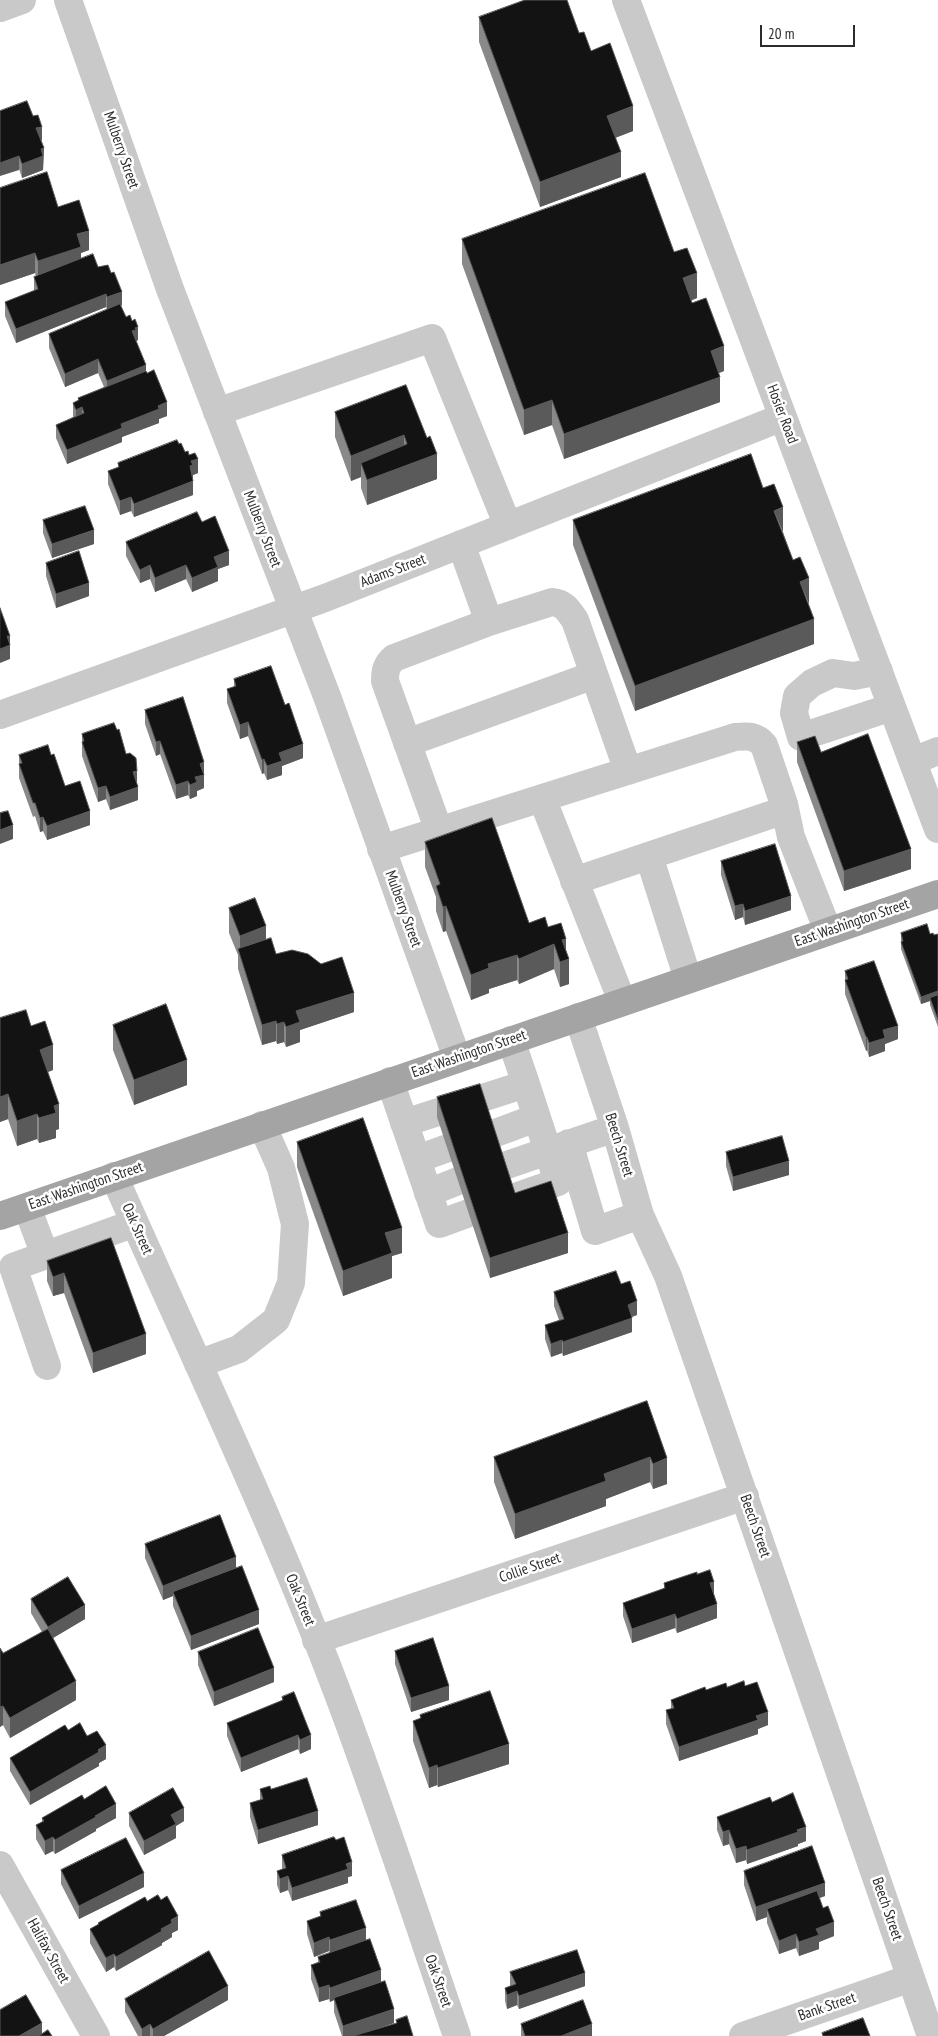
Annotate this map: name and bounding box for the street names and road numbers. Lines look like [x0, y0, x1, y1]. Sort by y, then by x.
street label: Mulberry Street [99, 109, 143, 191]
street label: Hosier Road [763, 382, 801, 446]
street label: Mulberry Street [239, 488, 285, 570]
street label: Adams Street [358, 550, 428, 592]
street label: Mulberry Street [381, 868, 425, 950]
street label: East Washington Street [792, 895, 912, 951]
street label: East Washington Street [409, 1026, 529, 1082]
street label: Beech Street [601, 1111, 637, 1179]
street label: East Washington Street [26, 1158, 146, 1214]
street label: Oak Street [118, 1201, 156, 1257]
street label: Beech Street [736, 1492, 774, 1560]
street label: Collie Street [497, 1549, 563, 1587]
street label: Oak Street [281, 1571, 319, 1629]
street label: Beech Street [868, 1875, 906, 1943]
street label: Halifax Street [23, 1916, 73, 1986]
street label: Oak Street [421, 1952, 455, 2010]
street label: Bank Street [796, 1989, 858, 2025]

